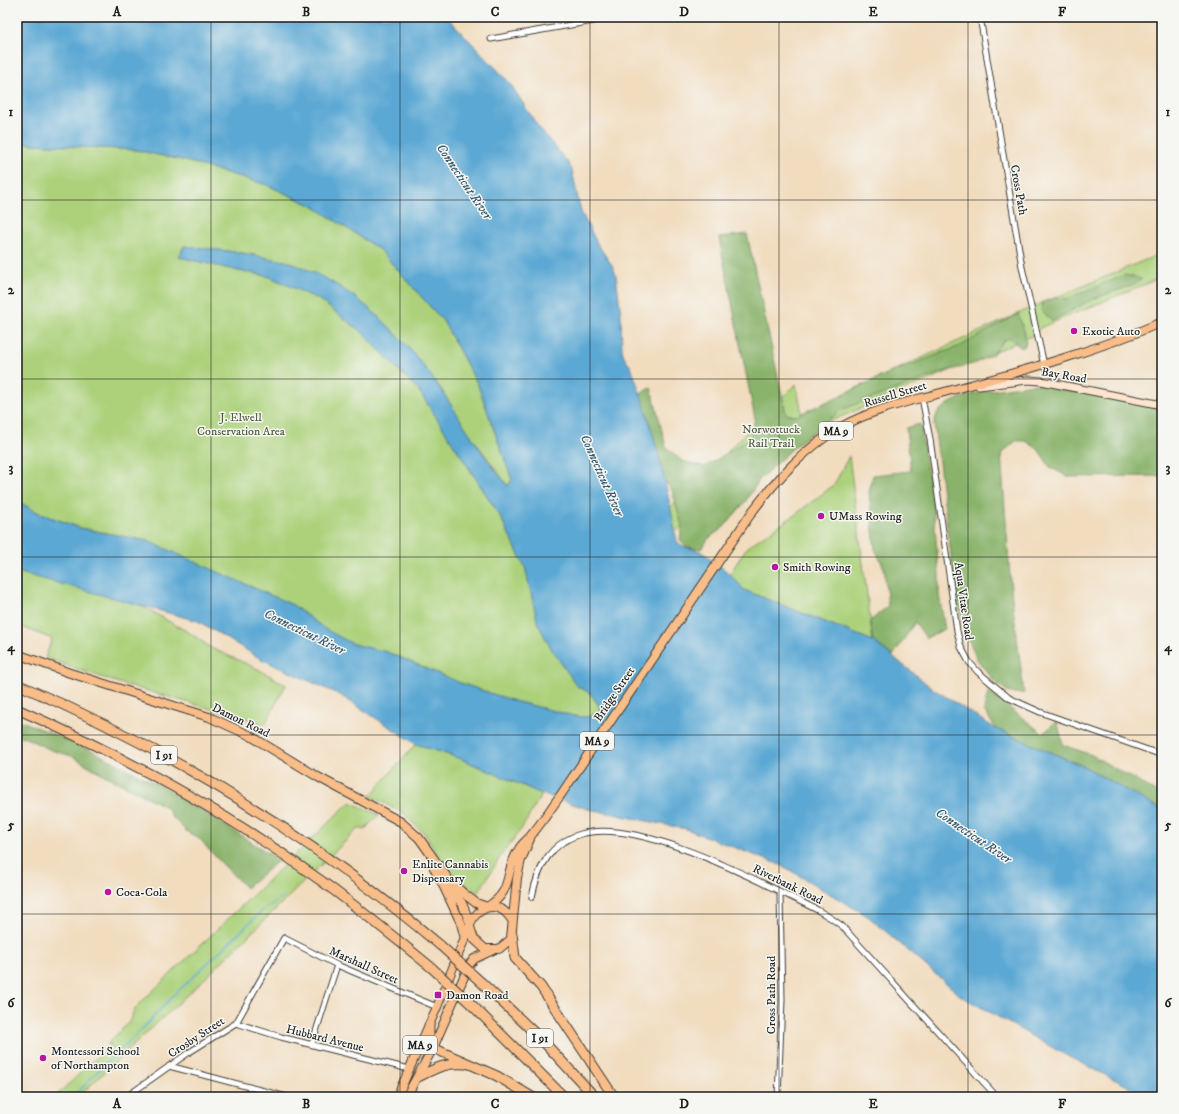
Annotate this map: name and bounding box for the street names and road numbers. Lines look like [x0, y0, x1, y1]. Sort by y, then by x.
street label: Cross Path [1007, 164, 1030, 217]
street label: Bay Road [1040, 364, 1088, 387]
street label: Russell Street [862, 378, 929, 411]
road number: MA 9 [819, 422, 853, 440]
street label: Aqua Vitae Road [951, 561, 976, 641]
street label: Bridge Street [591, 664, 638, 725]
street label: Damon Road [209, 700, 272, 741]
road number: MA 9 [580, 732, 614, 750]
road number: I 91 [151, 746, 177, 764]
street label: Riverbank Road [750, 861, 825, 908]
street label: Marshall Street [327, 944, 401, 987]
street label: Cross Path Road [764, 956, 779, 1034]
street label: Crosby Street [165, 1013, 228, 1061]
street label: Hubbard Avenue [284, 1022, 365, 1055]
road number: I 91 [527, 1029, 553, 1047]
road number: MA 9 [403, 1036, 437, 1054]

